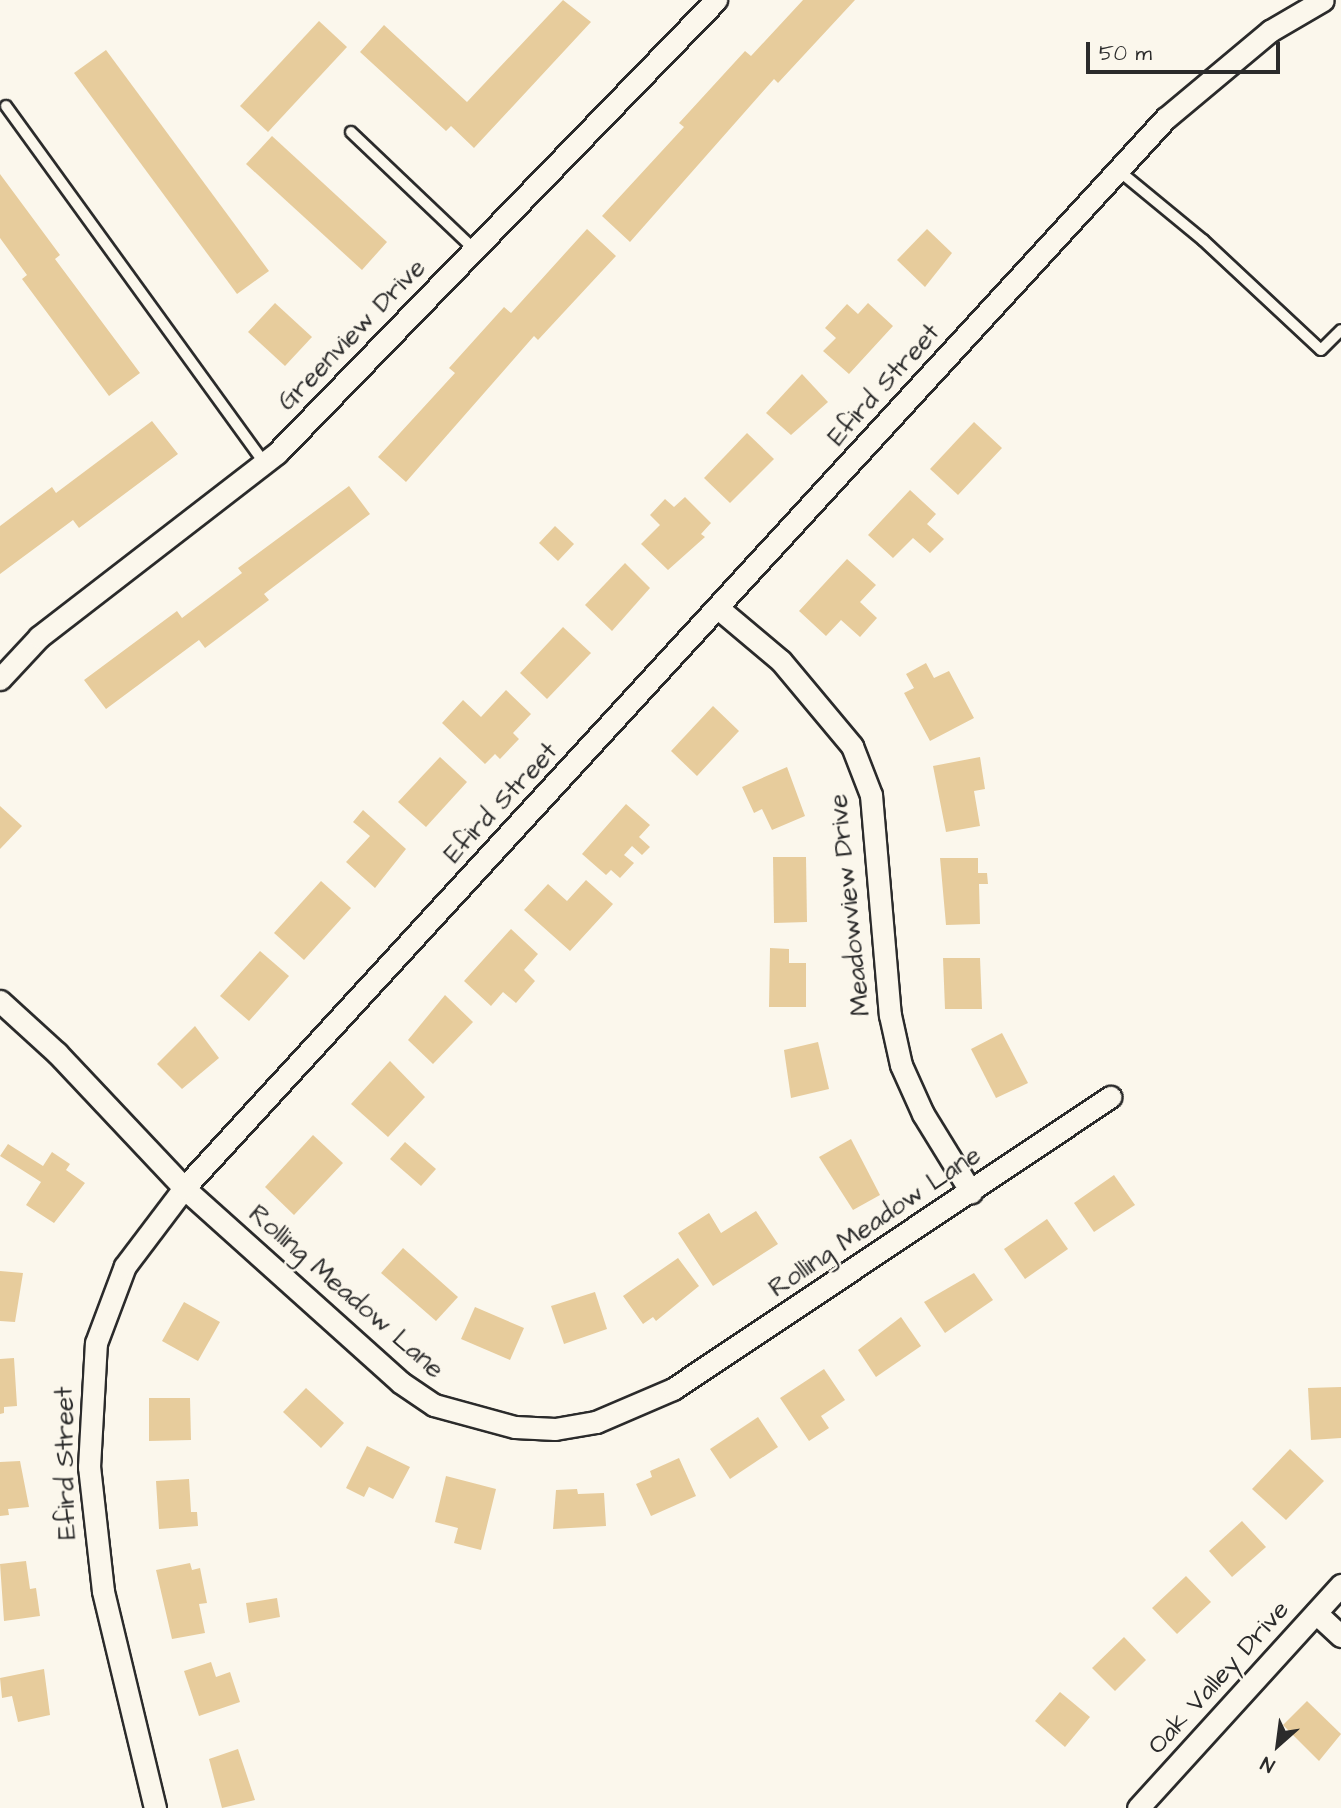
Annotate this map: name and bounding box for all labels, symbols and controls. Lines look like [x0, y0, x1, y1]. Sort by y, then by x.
scale bar [1089, 28, 1283, 72]
text: 50 m [1099, 39, 1152, 68]
street label: Greenview Drive [272, 253, 432, 417]
street label: Efird Street [821, 318, 947, 452]
street label: Efird Street [437, 736, 565, 870]
street label: Meadowview Drive [823, 792, 877, 1018]
street label: Rolling Meadow Lane [763, 1140, 987, 1304]
street label: Rolling Meadow Lane [242, 1199, 450, 1385]
street label: Efird Street [49, 1386, 83, 1540]
street label: Oak Valley Drive [1142, 1595, 1296, 1761]
north arrow [1243, 1710, 1313, 1780]
text: N [1256, 1749, 1280, 1779]

